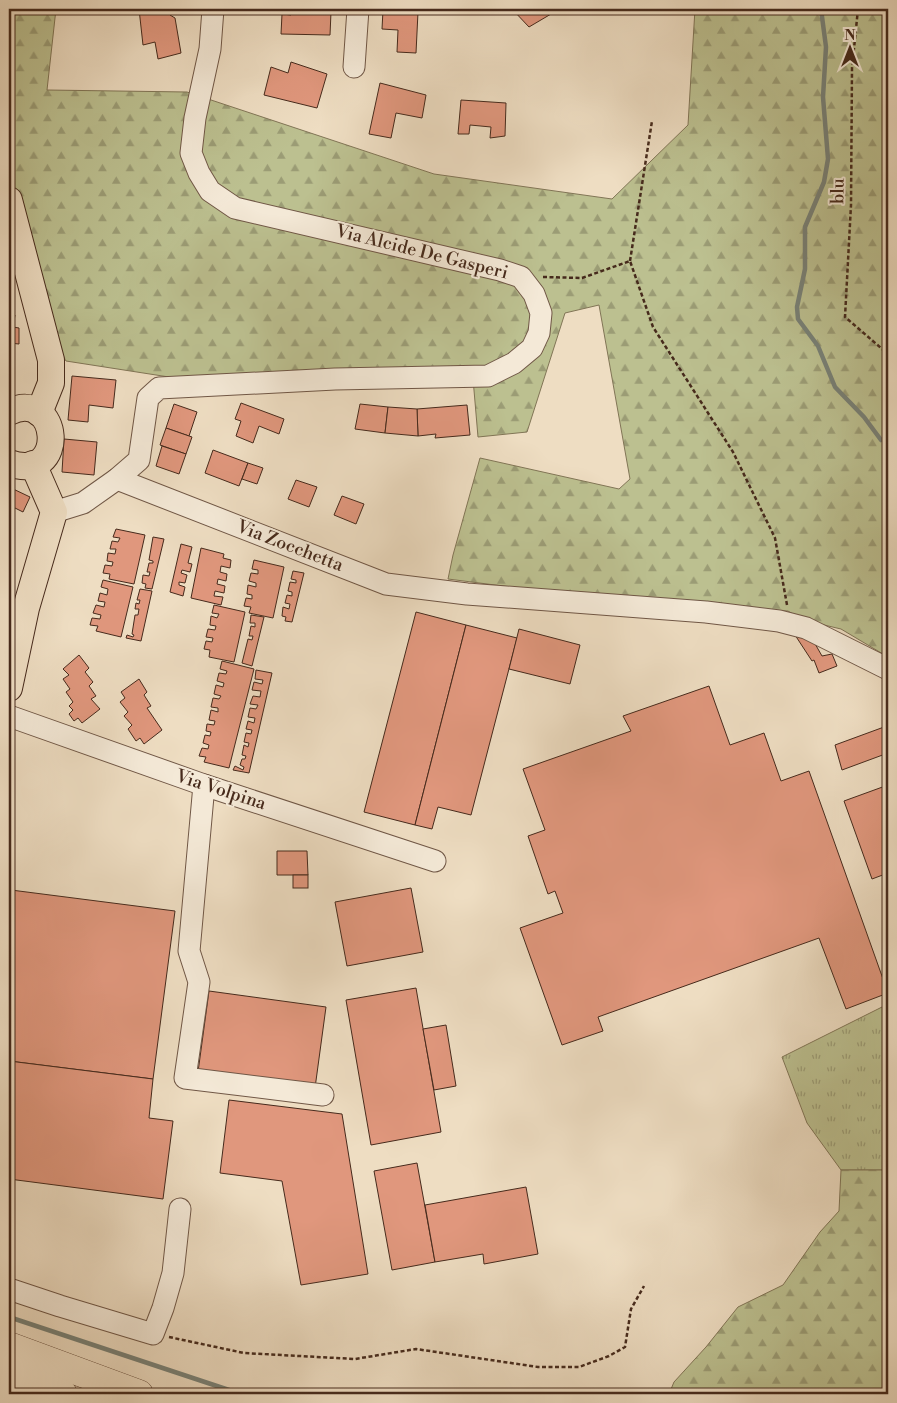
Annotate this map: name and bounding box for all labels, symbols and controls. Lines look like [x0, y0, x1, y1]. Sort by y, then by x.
north arrow [824, 22, 874, 72]
text: N [844, 27, 856, 45]
street label: blu [826, 177, 850, 204]
street label: Via Alcide De Gasperi [332, 219, 511, 285]
street label: Via Zocchetta [232, 515, 347, 577]
street label: Via Volpina [172, 764, 270, 816]

